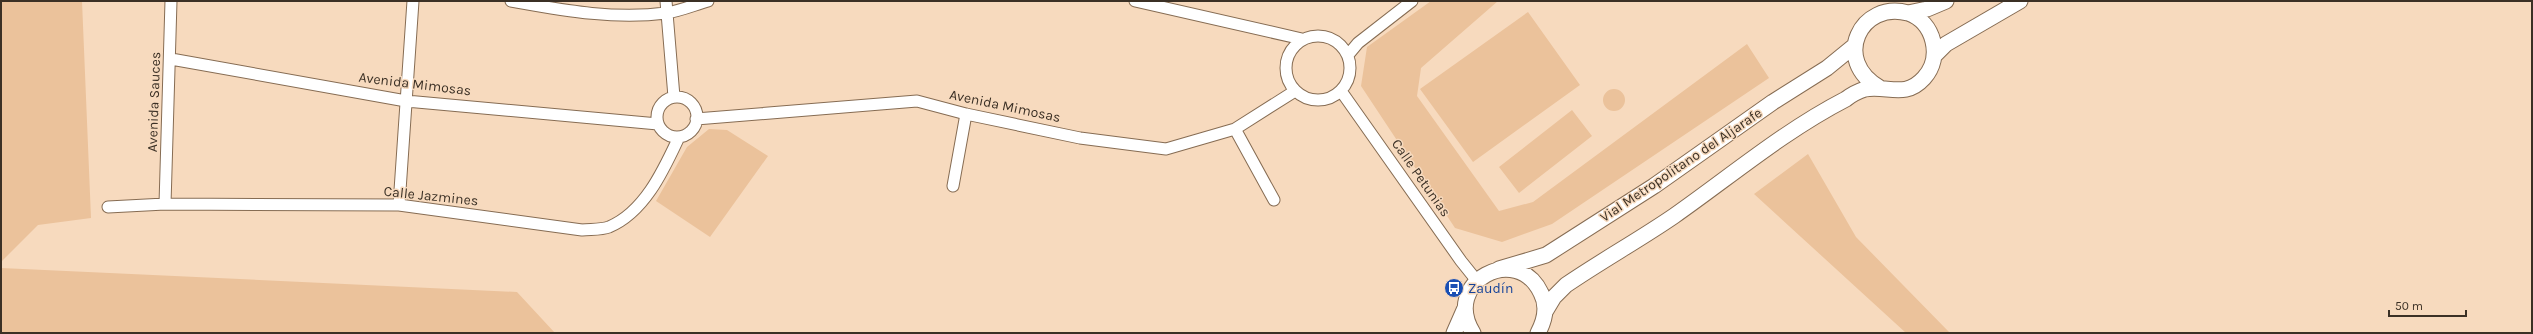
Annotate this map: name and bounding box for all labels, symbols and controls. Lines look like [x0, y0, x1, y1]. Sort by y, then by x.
street label: Avenida Sauces [144, 52, 164, 152]
street label: Avenida Mimosas [358, 69, 472, 99]
street label: Avenida Mimosas [948, 86, 1062, 126]
street label: Vial Metropolitano del Aljarafe [1597, 104, 1765, 226]
street label: Calle Petunias [1388, 136, 1454, 220]
street label: Calle Jazmines [383, 183, 479, 209]
bus stop icon: Zaudín [1443, 277, 1465, 299]
place label: Zaudín [1468, 280, 1513, 297]
scale bar [2389, 292, 2466, 318]
text: 50 m [2395, 299, 2423, 313]

